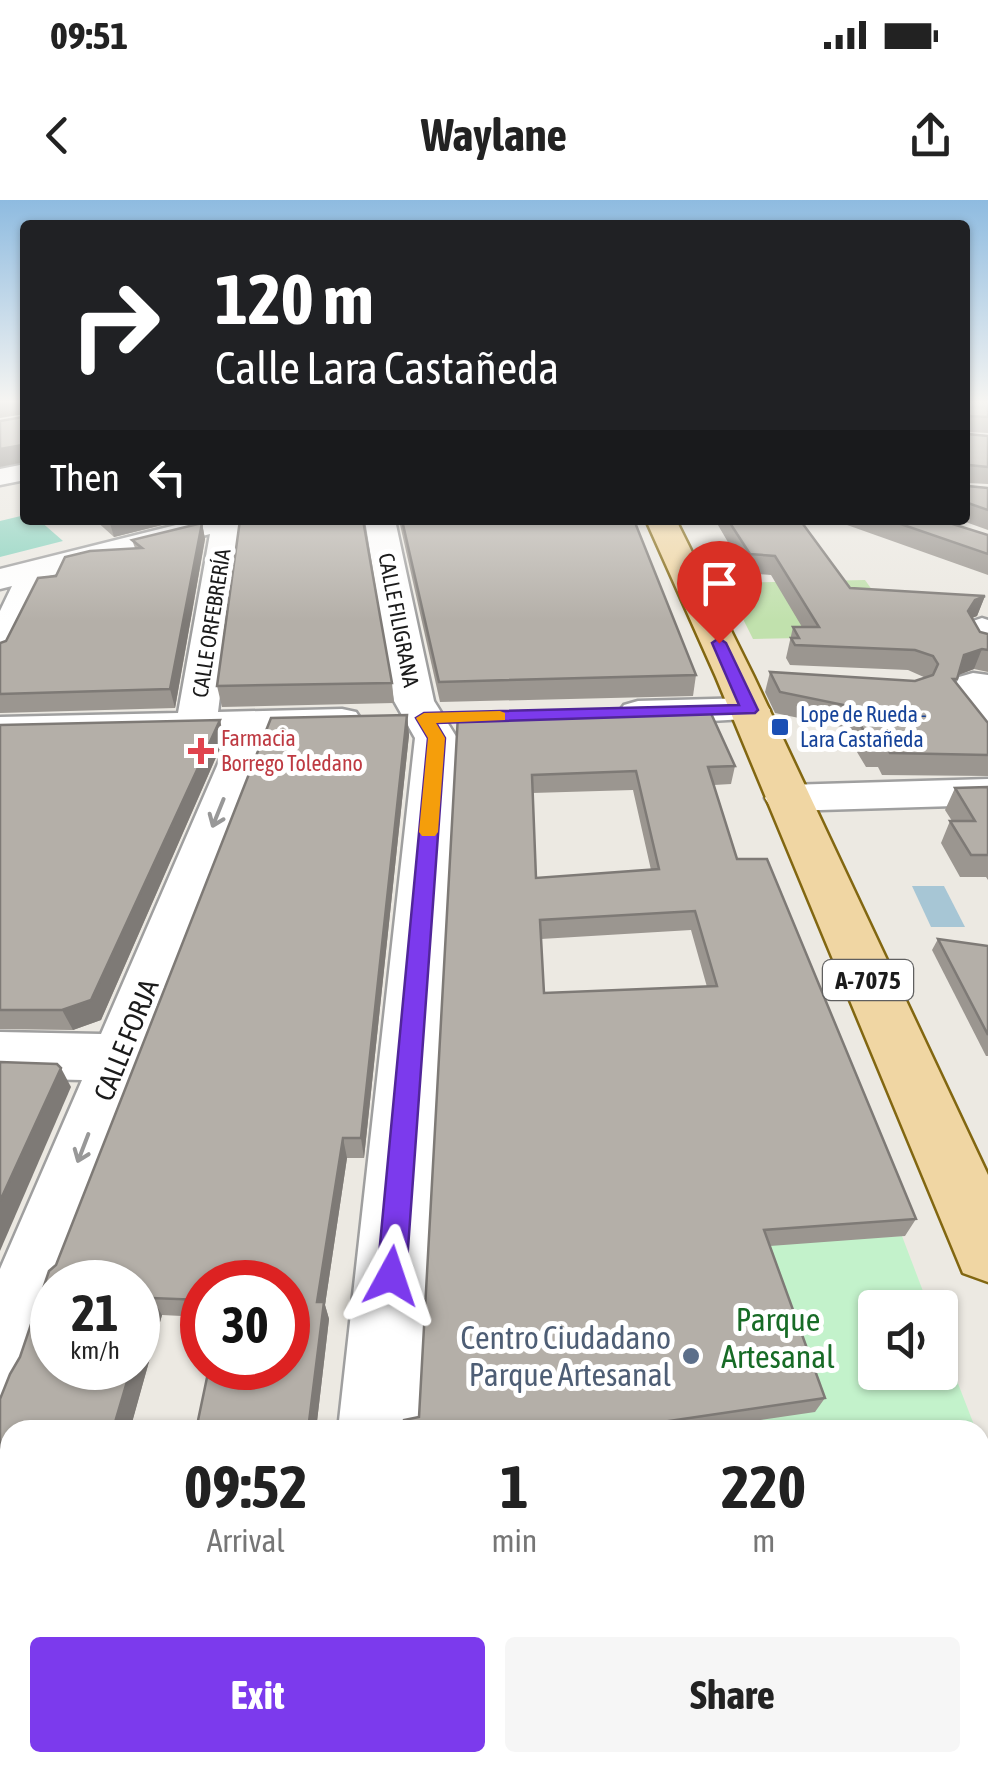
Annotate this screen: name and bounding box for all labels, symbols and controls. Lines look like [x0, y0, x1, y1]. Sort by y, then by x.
text: 09:51 [50, 14, 128, 57]
icon: back [30, 108, 85, 163]
icon: share [903, 108, 958, 163]
text: Waylane [421, 109, 567, 161]
text: 120 m [215, 259, 374, 339]
icon: right [50, 260, 180, 390]
text: Calle Lara Castañeda [215, 342, 559, 394]
icon: left [140, 450, 195, 505]
text: Then [50, 456, 120, 499]
pin [677, 541, 762, 644]
street label: CALLE ORFEBRERÍA [186, 546, 236, 699]
street label: CALLE FILIGRANA [373, 551, 425, 689]
icon: arrive [692, 556, 747, 611]
place label: Lope de Rueda - Lara Castañeda [800, 701, 926, 752]
marker: Lope de Rueda - Lara Castañeda [769, 716, 791, 738]
place label: Farmacia Borrego Toledano [221, 725, 363, 776]
marker: Farmacia Borrego Toledano [190, 740, 212, 762]
one-way arrow [208, 797, 226, 828]
road number: A-7075 [823, 960, 913, 1000]
street label: CALLE FORJA [87, 974, 165, 1105]
one-way arrow [72, 1133, 90, 1163]
position arrow [339, 1224, 443, 1328]
speed limit sign: 30 [180, 1260, 310, 1390]
text: 21 [71, 1284, 118, 1342]
map controls [858, 1290, 958, 1390]
button: sound [858, 1290, 958, 1390]
park label: Parque Artesanal [721, 1301, 835, 1375]
place label: Centro Ciudadano Parque Artesanal [461, 1319, 672, 1393]
text: km/h [70, 1336, 120, 1364]
marker: Centro Ciudadano Parque Artesanal [680, 1345, 702, 1367]
text: 09:52 [184, 1452, 307, 1521]
text: 1 [500, 1452, 529, 1521]
text: 220 [721, 1452, 806, 1521]
text: Arrival [207, 1522, 285, 1559]
text: min [491, 1522, 537, 1559]
text: m [752, 1522, 775, 1559]
button: Exit [30, 1637, 485, 1752]
button: Share [505, 1637, 960, 1752]

